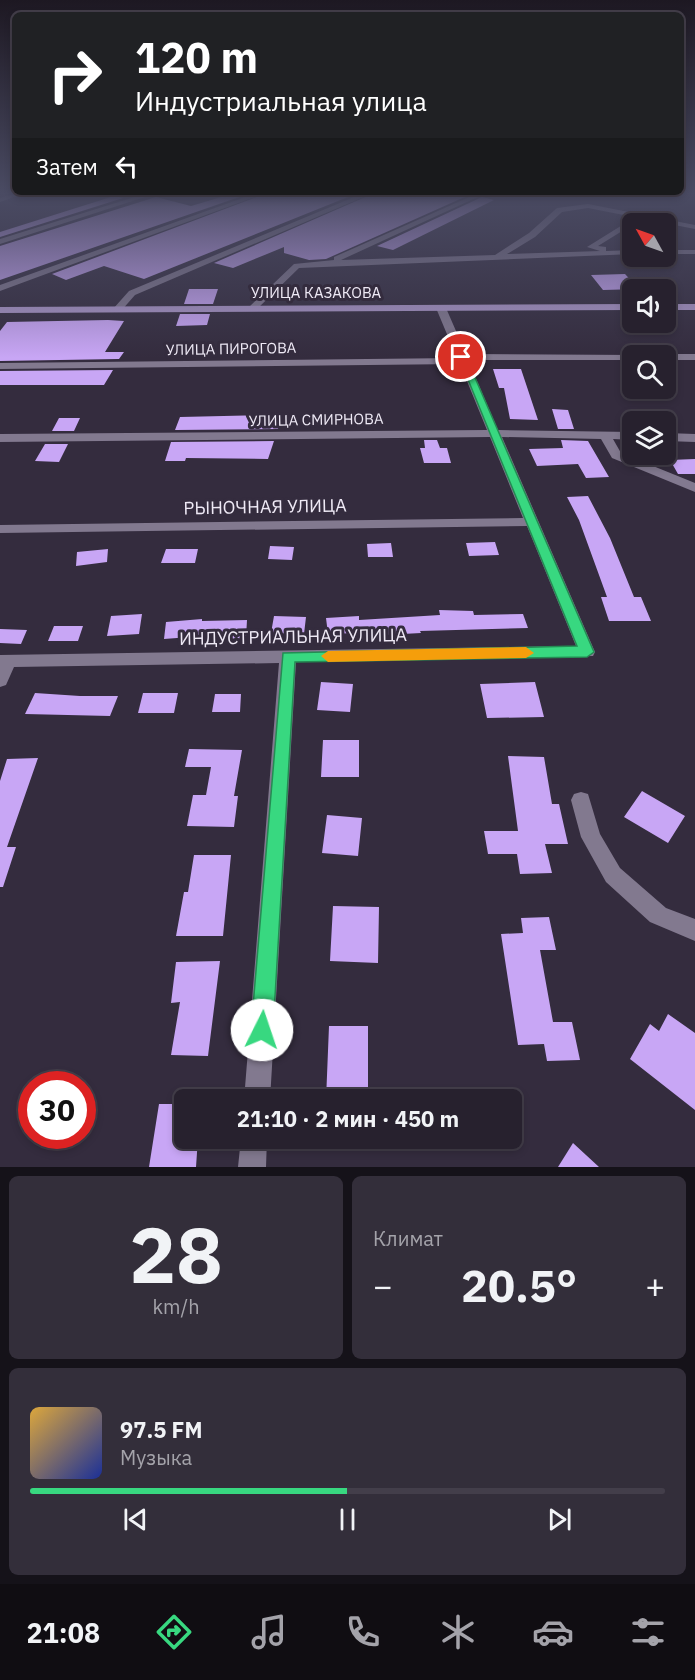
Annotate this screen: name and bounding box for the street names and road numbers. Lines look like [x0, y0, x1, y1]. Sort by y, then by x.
street label: УЛИЦА КАЗАКОВА [251, 283, 382, 302]
street label: УЛИЦА ПИРОГОВА [165, 338, 297, 359]
street label: УЛИЦА СМИРНОВА [248, 409, 384, 430]
street label: РЫНОЧНАЯ УЛИЦА [183, 494, 347, 519]
street label: ИНДУСТРИАЛЬНАЯ УЛИЦА [179, 623, 408, 650]

